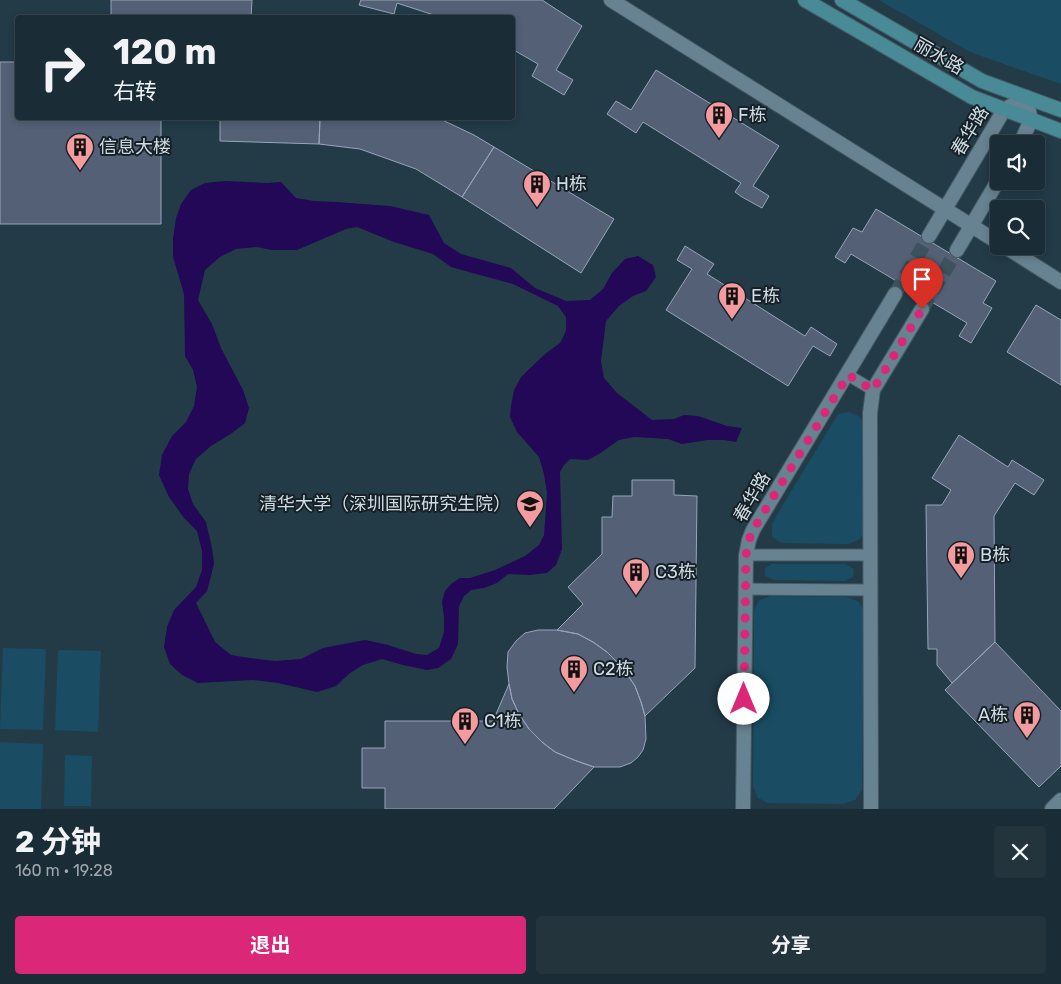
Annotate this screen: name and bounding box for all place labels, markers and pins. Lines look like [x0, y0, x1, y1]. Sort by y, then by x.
building icon: F栋 [704, 100, 734, 139]
place label: F栋 [738, 104, 767, 126]
building icon: 信息大楼 [65, 132, 95, 171]
place label: 信息大楼 [99, 136, 171, 158]
building icon: H栋 [522, 169, 552, 208]
place label: H栋 [556, 173, 587, 195]
pin [901, 258, 943, 309]
building icon: E栋 [717, 281, 747, 320]
place label: E栋 [751, 285, 780, 307]
school or university icon: 清华大学（深圳国际研究生院） [515, 489, 545, 528]
place label: 清华大学（深圳国际研究生院） [259, 493, 511, 515]
building icon: B栋 [946, 540, 976, 579]
place label: B栋 [980, 544, 1010, 566]
building icon: C3栋 [621, 557, 651, 596]
place label: C3栋 [655, 561, 696, 583]
building icon: C2栋 [559, 654, 589, 693]
place label: C2栋 [593, 658, 634, 680]
building icon: A栋 [1012, 700, 1042, 739]
place label: A栋 [978, 704, 1008, 726]
building icon: C1栋 [450, 706, 480, 745]
place label: C1栋 [484, 710, 522, 732]

